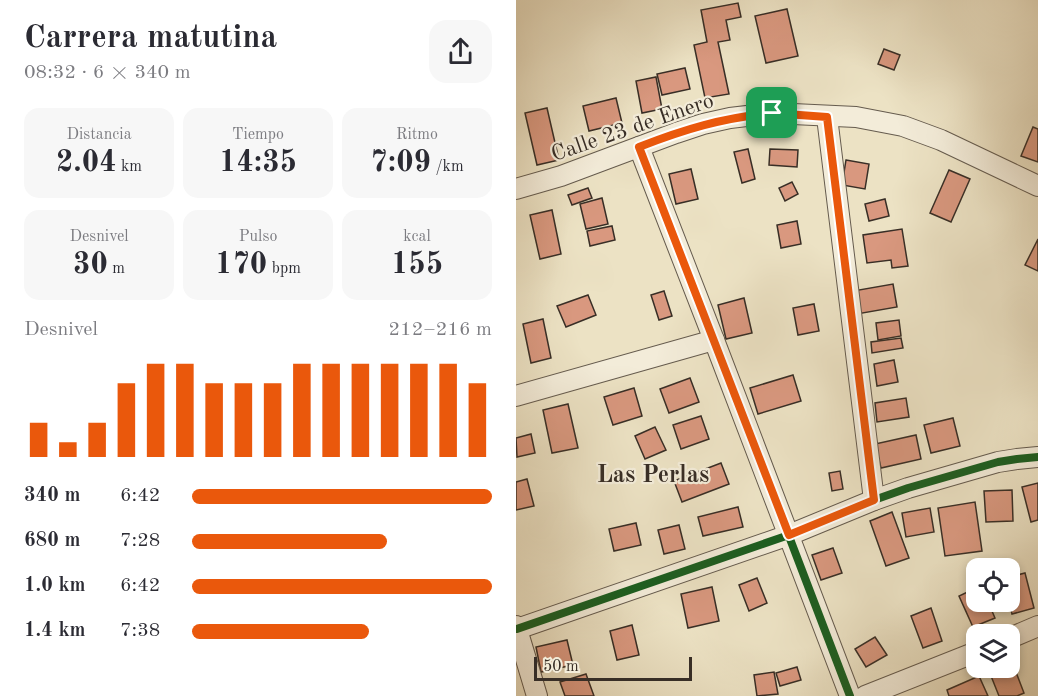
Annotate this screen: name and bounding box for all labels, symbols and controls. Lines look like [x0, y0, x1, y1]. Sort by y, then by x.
button: share [429, 20, 492, 83]
text: Carrera matutina [24, 22, 277, 55]
text: 08:32 · 6 × 340 m [24, 63, 191, 83]
pin [746, 87, 797, 138]
street label: Calle 23 de Enero [549, 90, 717, 166]
icon: arrive [755, 96, 788, 129]
text: Distancia [66, 127, 132, 143]
text: Tiempo [232, 127, 284, 143]
text: Ritmo [396, 127, 438, 143]
text: 2.04 [56, 148, 117, 178]
text: 14:35 [219, 148, 297, 178]
text: 7:09 [370, 148, 431, 178]
text: km [117, 159, 142, 175]
text: /km [431, 159, 464, 175]
text: Desnivel [69, 229, 129, 245]
text: Pulso [239, 229, 277, 245]
text: kcal [403, 229, 431, 245]
text: 30 [73, 250, 108, 280]
text: 170 [215, 250, 267, 280]
text: 155 [391, 250, 443, 280]
text: m [108, 261, 125, 277]
text: bpm [267, 261, 301, 277]
text: Desnivel [24, 320, 98, 340]
text: 212–216 m [389, 320, 492, 340]
district label: Las Perlas [597, 464, 709, 488]
text: 340 m [24, 486, 80, 506]
text: 6:42 [120, 486, 160, 506]
text: 680 m [24, 531, 80, 551]
text: 7:28 [120, 531, 160, 551]
map controls [966, 558, 1020, 678]
button: locate [966, 558, 1020, 612]
text: 1.0 km [24, 576, 86, 596]
text: 6:42 [120, 576, 160, 596]
text: 1.4 km [24, 621, 86, 641]
text: 7:38 [120, 621, 160, 641]
button: layers [966, 624, 1020, 678]
scale bar [534, 654, 692, 682]
text: 50 m [543, 659, 579, 675]

